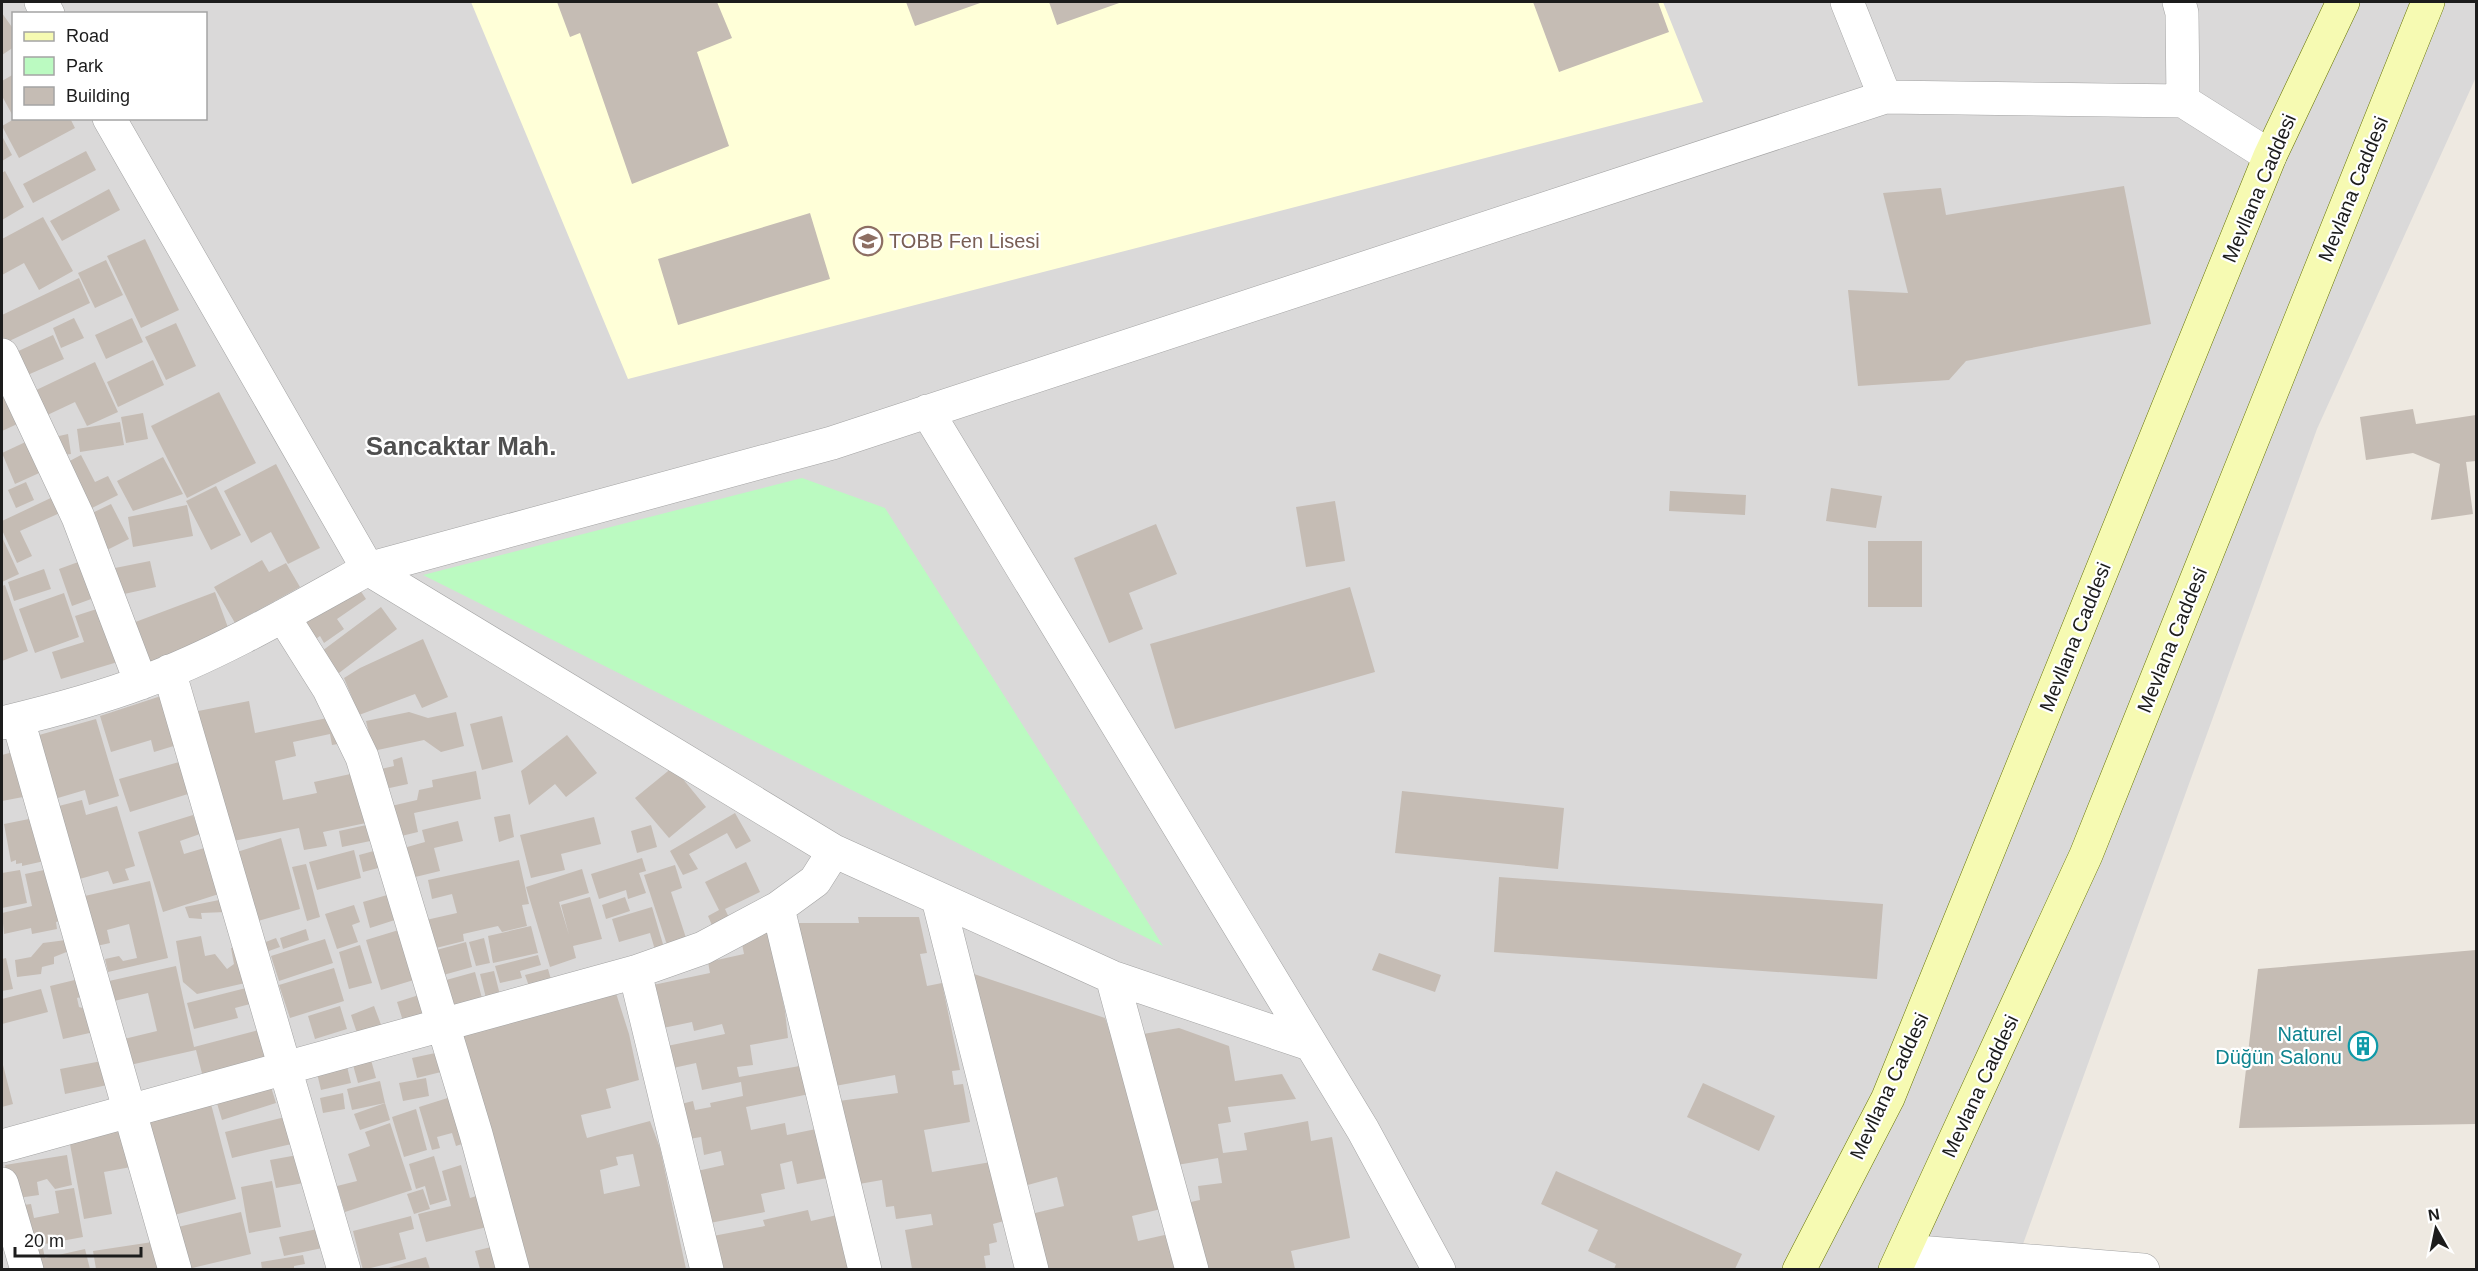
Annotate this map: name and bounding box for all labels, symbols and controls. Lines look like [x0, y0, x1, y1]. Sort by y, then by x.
legend [12, 12, 207, 120]
text: Road [66, 26, 109, 46]
text: Park [66, 56, 104, 76]
text: Building [66, 86, 130, 106]
street label: Mevllana Caddesi [2218, 111, 2300, 265]
street label: Mevlana Caddesi [2314, 113, 2392, 265]
school or university icon: TOBB Fen Lisesi [852, 225, 884, 257]
place label: TOBB Fen Lisesi [889, 230, 1040, 252]
district label: Sancaktar Mah. [366, 431, 556, 461]
street label: Mevllana Caddesi [2035, 559, 2115, 715]
street label: Mevlana Caddesi [2133, 564, 2211, 716]
street label: Mevllana Caddesi [1845, 1009, 1933, 1163]
street label: Mevlana Caddesi [1937, 1011, 2023, 1161]
place label: Naturel Düğün Salonu [2215, 1023, 2342, 1068]
building icon: Naturel Düğün Salonu [2347, 1030, 2379, 1062]
north arrow [2406, 1199, 2466, 1259]
text: N [2427, 1205, 2441, 1224]
scale bar [15, 1220, 141, 1258]
text: 20 m [24, 1231, 64, 1251]

